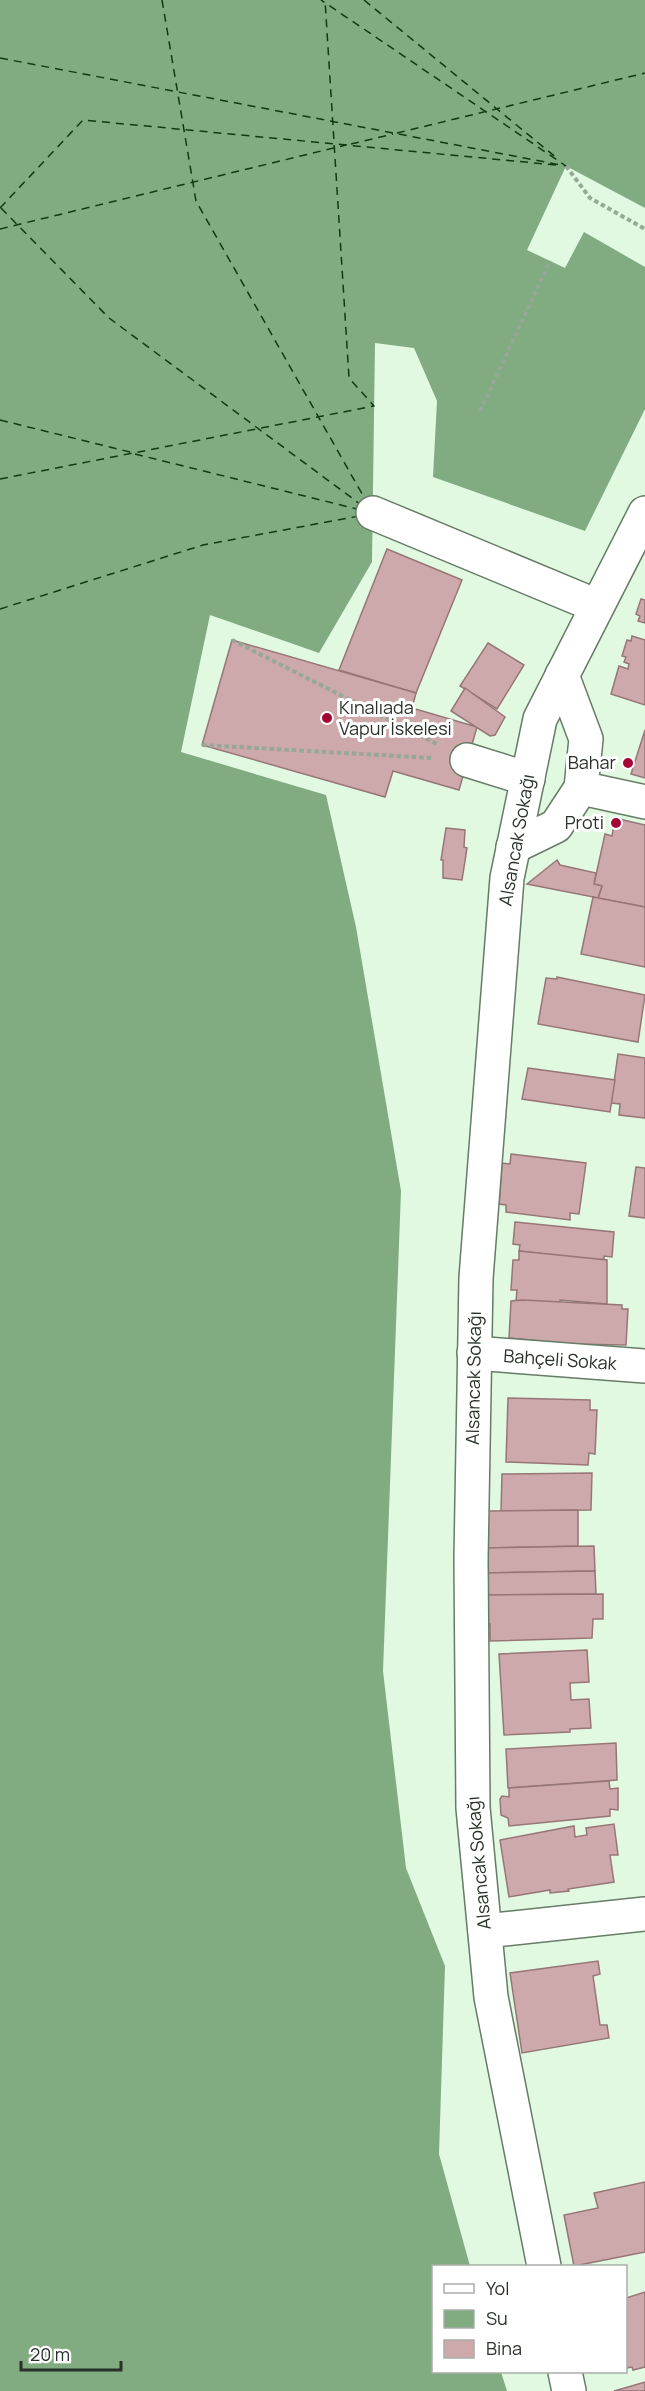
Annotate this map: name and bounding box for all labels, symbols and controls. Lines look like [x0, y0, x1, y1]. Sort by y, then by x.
place label: Kınalıada Vapur İskelesi [339, 695, 452, 740]
marker: Kınalıada Vapur İskelesi [320, 711, 334, 725]
place label: Bahar [568, 750, 617, 774]
marker: Bahar [621, 756, 635, 770]
street label: Alsancak Sokağı [493, 772, 539, 908]
place label: Proti [565, 810, 604, 834]
marker: Proti [609, 816, 623, 830]
street label: Alsancak Sokağı [460, 1311, 486, 1445]
street label: Bahçeli Sokak [503, 1343, 619, 1375]
street label: Alsancak Sokağı [460, 1795, 496, 1931]
legend [432, 2265, 627, 2373]
text: Yol [486, 2276, 509, 2300]
text: Su [486, 2306, 508, 2330]
scale bar [21, 2334, 122, 2372]
text: Bina [486, 2336, 522, 2360]
text: 20 m [30, 2342, 70, 2366]

